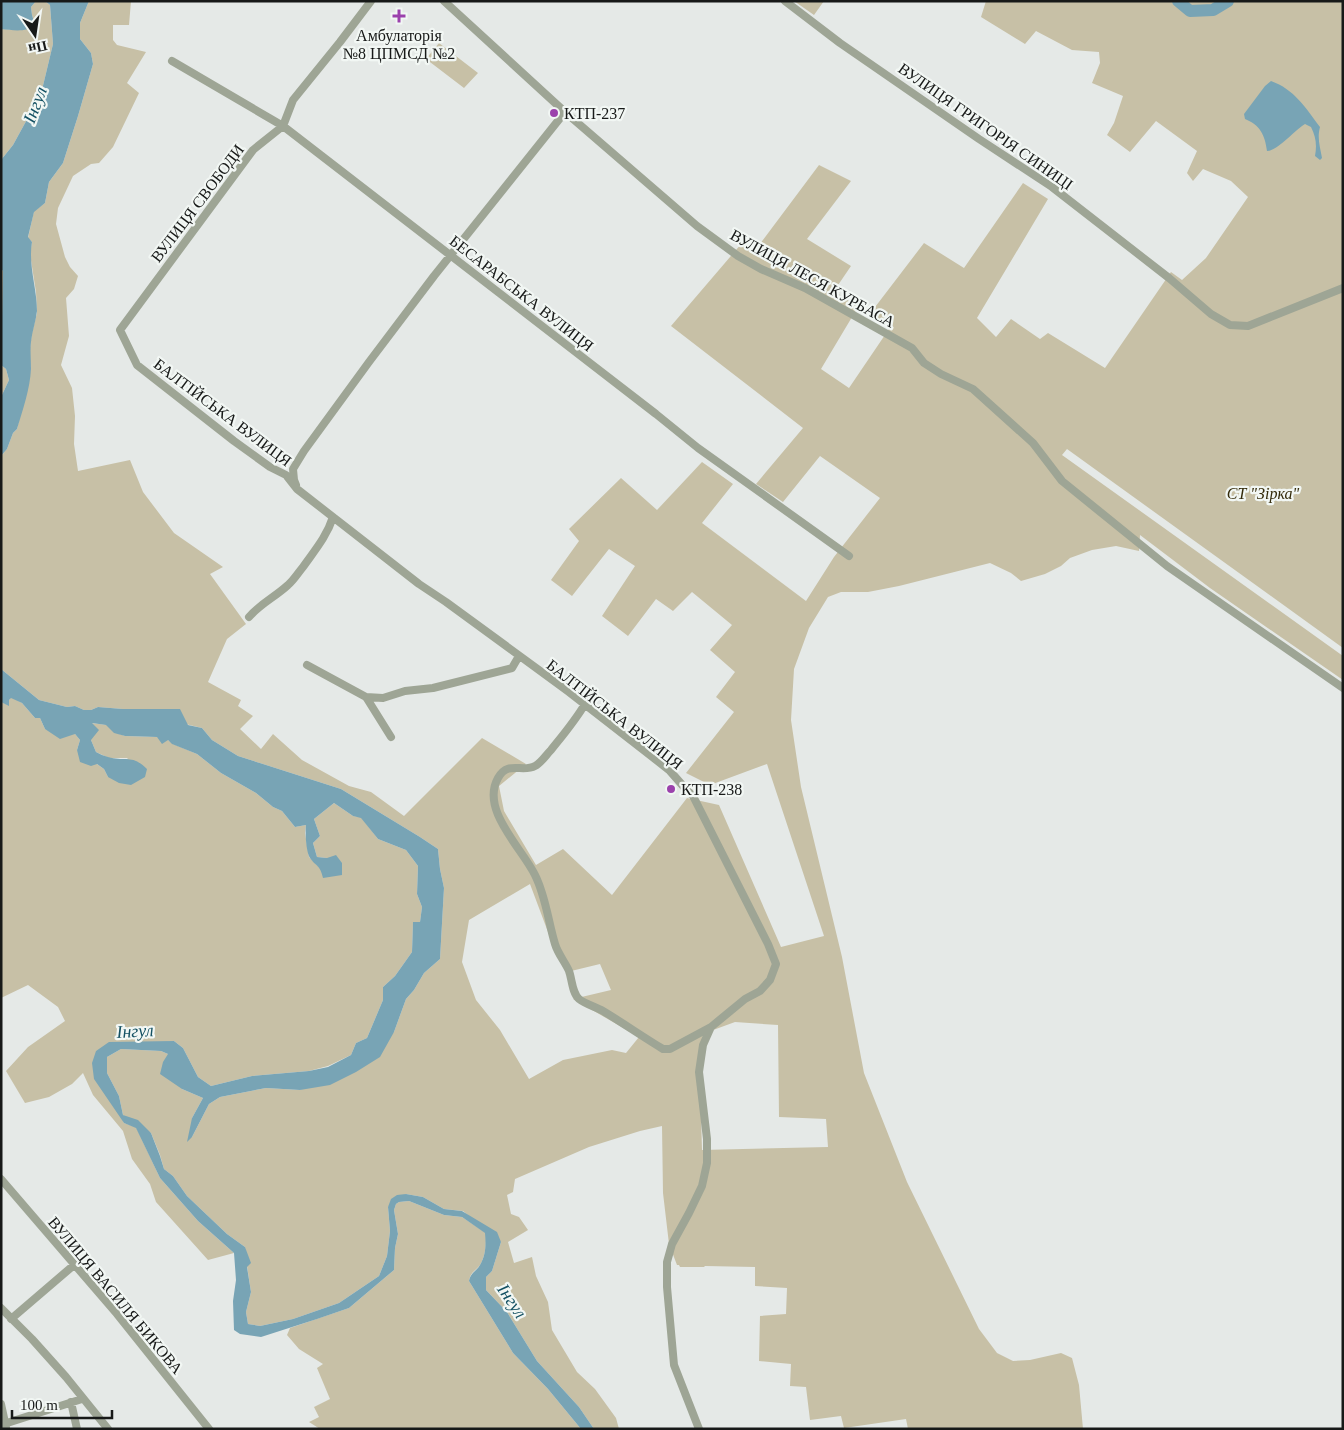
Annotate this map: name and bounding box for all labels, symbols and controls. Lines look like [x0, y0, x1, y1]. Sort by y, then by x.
marker: Амбулаторія №8 ЦПМСД №2 [392, 9, 406, 23]
north arrow [10, 10, 60, 60]
place label: Амбулаторія №8 ЦПМСД №2 [343, 27, 455, 63]
text: Пн [27, 38, 49, 57]
street label: ВУЛИЦЯ ГРИГОРІЯ СИНИЦІ [895, 60, 1076, 194]
water label: Інгул [19, 84, 51, 127]
place label: КТП-237 [564, 105, 625, 122]
marker: КТП-237 [548, 107, 560, 119]
street label: ВУЛИЦЯ СВОБОДИ [148, 141, 248, 266]
street label: ВУЛИЦЯ ЛЕСЯ КУРБАСА [727, 226, 898, 332]
street label: БЕСАРАБСЬКА ВУЛИЦЯ [446, 232, 597, 356]
street label: БАЛТІЙСЬКА ВУЛИЦЯ [150, 354, 296, 471]
park label: СТ "Зірка" [1227, 485, 1300, 503]
street label: БАЛТІЙСЬКА ВУЛИЦЯ [543, 655, 687, 774]
place label: КТП-238 [681, 781, 742, 798]
marker: КТП-238 [665, 783, 677, 795]
water label: Інгул [115, 1020, 154, 1042]
street label: ВУЛИЦЯ ВАСИЛЯ БИКОВА [44, 1213, 187, 1378]
water label: Інгул [493, 1279, 531, 1322]
scale bar [12, 1388, 112, 1420]
text: 100 m [20, 1397, 58, 1413]

